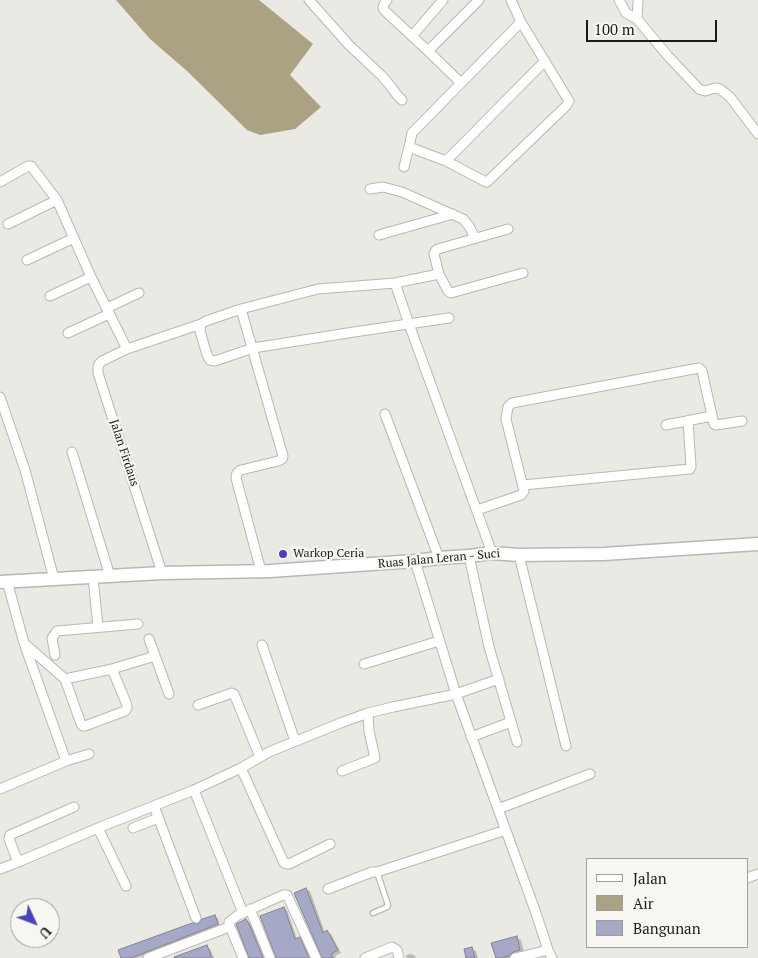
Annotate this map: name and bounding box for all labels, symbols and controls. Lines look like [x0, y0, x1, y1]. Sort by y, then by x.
scale bar [588, 10, 719, 42]
text: 100 m [594, 19, 635, 39]
street label: Jalan Firdaus [106, 418, 142, 488]
street label: Ruas Jalan Leran - Suci [377, 546, 501, 572]
place label: Warkop Ceria [293, 547, 364, 561]
marker: Warkop Ceria [277, 548, 289, 560]
legend [586, 858, 748, 948]
text: Jalan [633, 868, 667, 888]
text: Air [633, 893, 654, 913]
north arrow [10, 898, 60, 948]
text: Bangunan [633, 918, 701, 938]
text: U [35, 923, 56, 943]

